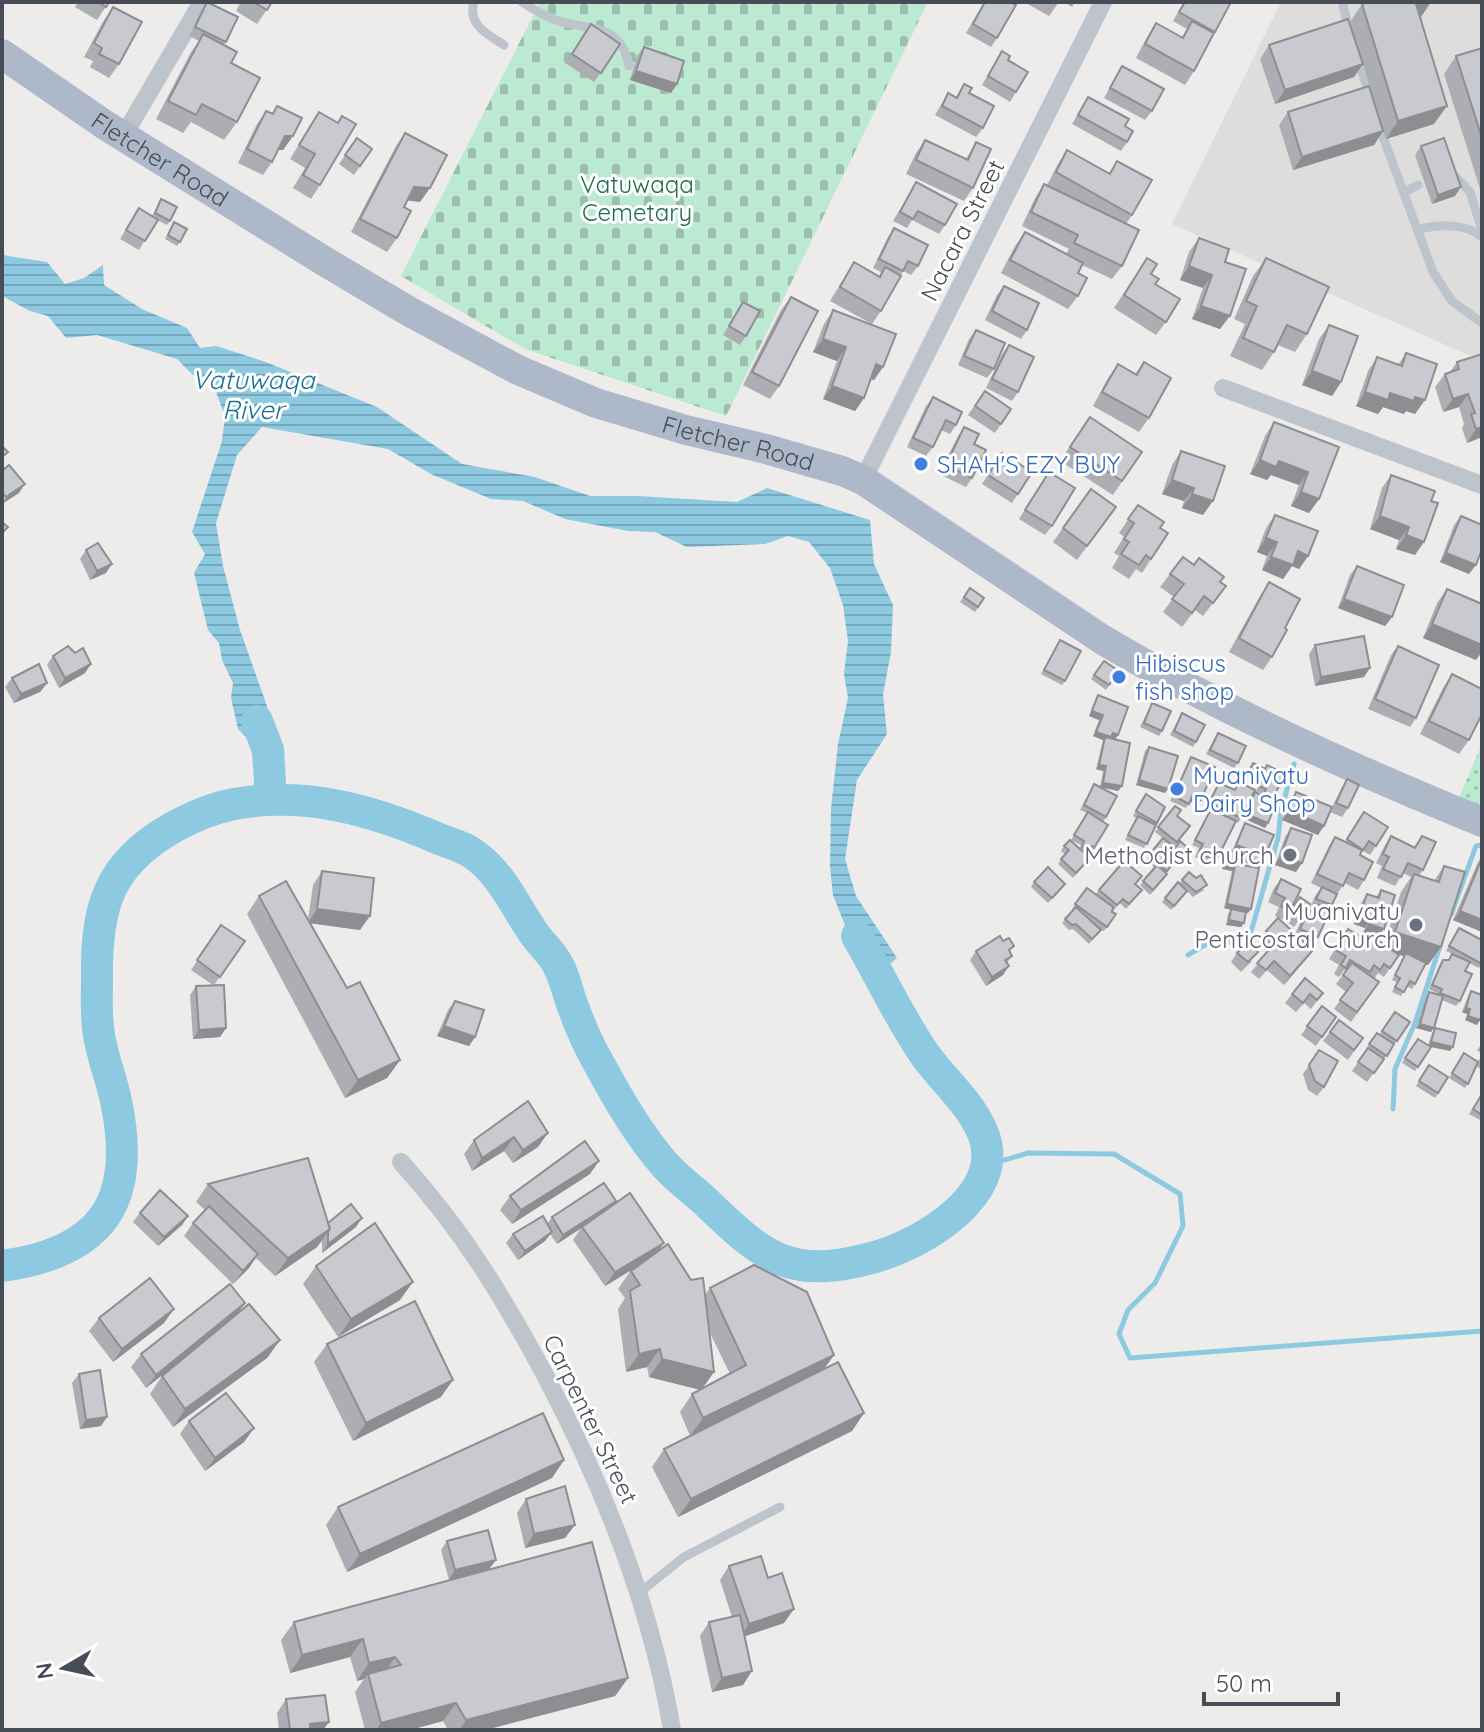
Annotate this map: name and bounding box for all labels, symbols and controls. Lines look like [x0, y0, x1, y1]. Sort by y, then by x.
street label: Fletcher Road [86, 105, 234, 213]
street label: Nacara Street [914, 154, 1010, 306]
park label: Vatuwaqa Cemetary [580, 169, 694, 227]
water label: Vatuwaqa River [191, 363, 316, 426]
street label: Fletcher Road [659, 409, 818, 477]
place label: SHAH'S EZY BUY [937, 449, 1120, 479]
marker: SHAH'S EZY BUY [912, 455, 930, 473]
place label: Hibiscus fish shop [1135, 648, 1234, 706]
marker: Hibiscus fish shop [1110, 668, 1128, 686]
place label: Muanivatu Dairy Shop [1193, 760, 1316, 818]
marker: Muanivatu Dairy Shop [1168, 780, 1186, 798]
place label: Methodist church [1084, 840, 1274, 870]
marker: Methodist church [1281, 846, 1299, 864]
place label: Muanivatu Penticostal Church [1195, 896, 1400, 954]
marker: Muanivatu Penticostal Church [1407, 916, 1425, 934]
street label: Carpenter Street [537, 1330, 645, 1508]
north arrow [24, 1628, 104, 1708]
scale bar [1204, 1656, 1338, 1706]
text: N [29, 1661, 59, 1681]
text: 50 m [1216, 1668, 1272, 1698]

